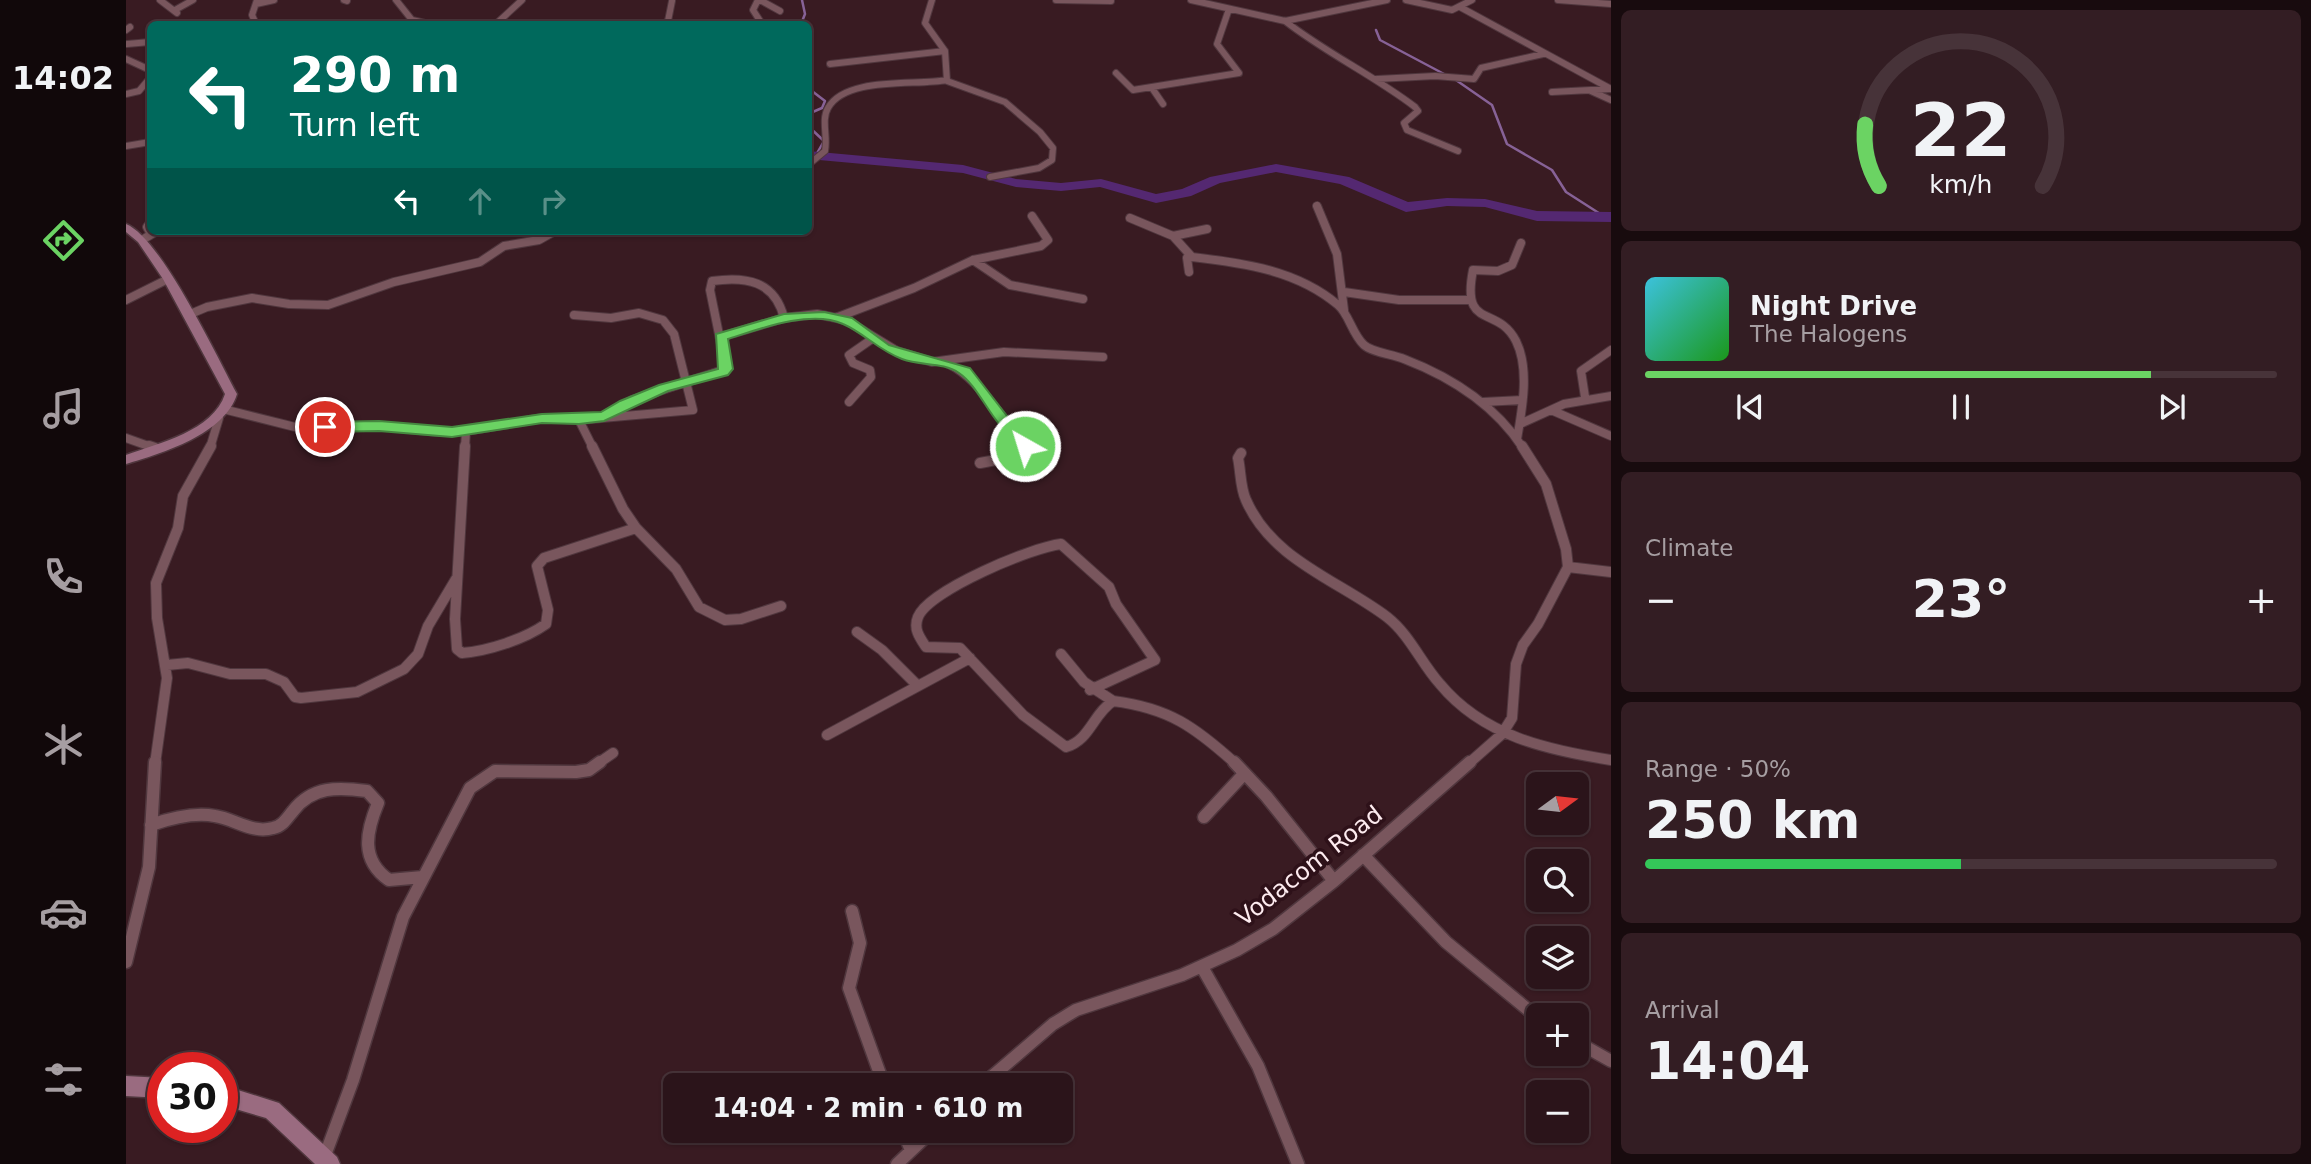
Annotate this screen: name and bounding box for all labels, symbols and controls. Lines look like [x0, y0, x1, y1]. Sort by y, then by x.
text: 290 m [290, 47, 460, 104]
icon: left [175, 49, 266, 140]
text: 14:02 [12, 59, 114, 97]
text: 22 [1910, 89, 2012, 174]
text: Turn left [290, 106, 420, 144]
text: km/h [1929, 170, 1993, 199]
icon: left [388, 182, 426, 220]
icon: ahead [461, 182, 499, 220]
icon: right [534, 182, 572, 220]
icon: directions [39, 216, 88, 265]
text: Night Drive [1750, 291, 1917, 321]
text: The Halogens [1750, 321, 1907, 347]
icon: music [39, 384, 88, 433]
icon: previous [1731, 388, 1769, 426]
icon: pause [1942, 388, 1980, 426]
icon: next [2153, 388, 2191, 426]
pin [295, 397, 355, 457]
icon: arrive [306, 408, 344, 446]
position arrow [988, 409, 1062, 483]
text: Climate [1645, 535, 1734, 561]
icon: phone [39, 552, 88, 601]
text: 23° [1912, 569, 2010, 629]
text: − [1645, 578, 1677, 622]
text: + [2245, 578, 2277, 622]
icon: climate [39, 720, 88, 769]
text: Range · 50% [1645, 756, 1791, 782]
north arrow [1526, 772, 1589, 835]
map controls [1526, 772, 1589, 1143]
text: 250 km [1645, 790, 1860, 850]
street label: Vodacom Road [1230, 800, 1388, 932]
button: search [1526, 849, 1589, 912]
icon: car [39, 888, 88, 937]
button: layers [1526, 926, 1589, 989]
text: Arrival [1645, 997, 1720, 1023]
button: + [1526, 1003, 1589, 1066]
text: 14:04 [1645, 1031, 1811, 1091]
speed limit sign: 30 [147, 1052, 238, 1143]
icon: filters [39, 1055, 88, 1104]
button: − [1526, 1080, 1589, 1143]
text: 14:04 · 2 min · 610 m [713, 1093, 1023, 1123]

